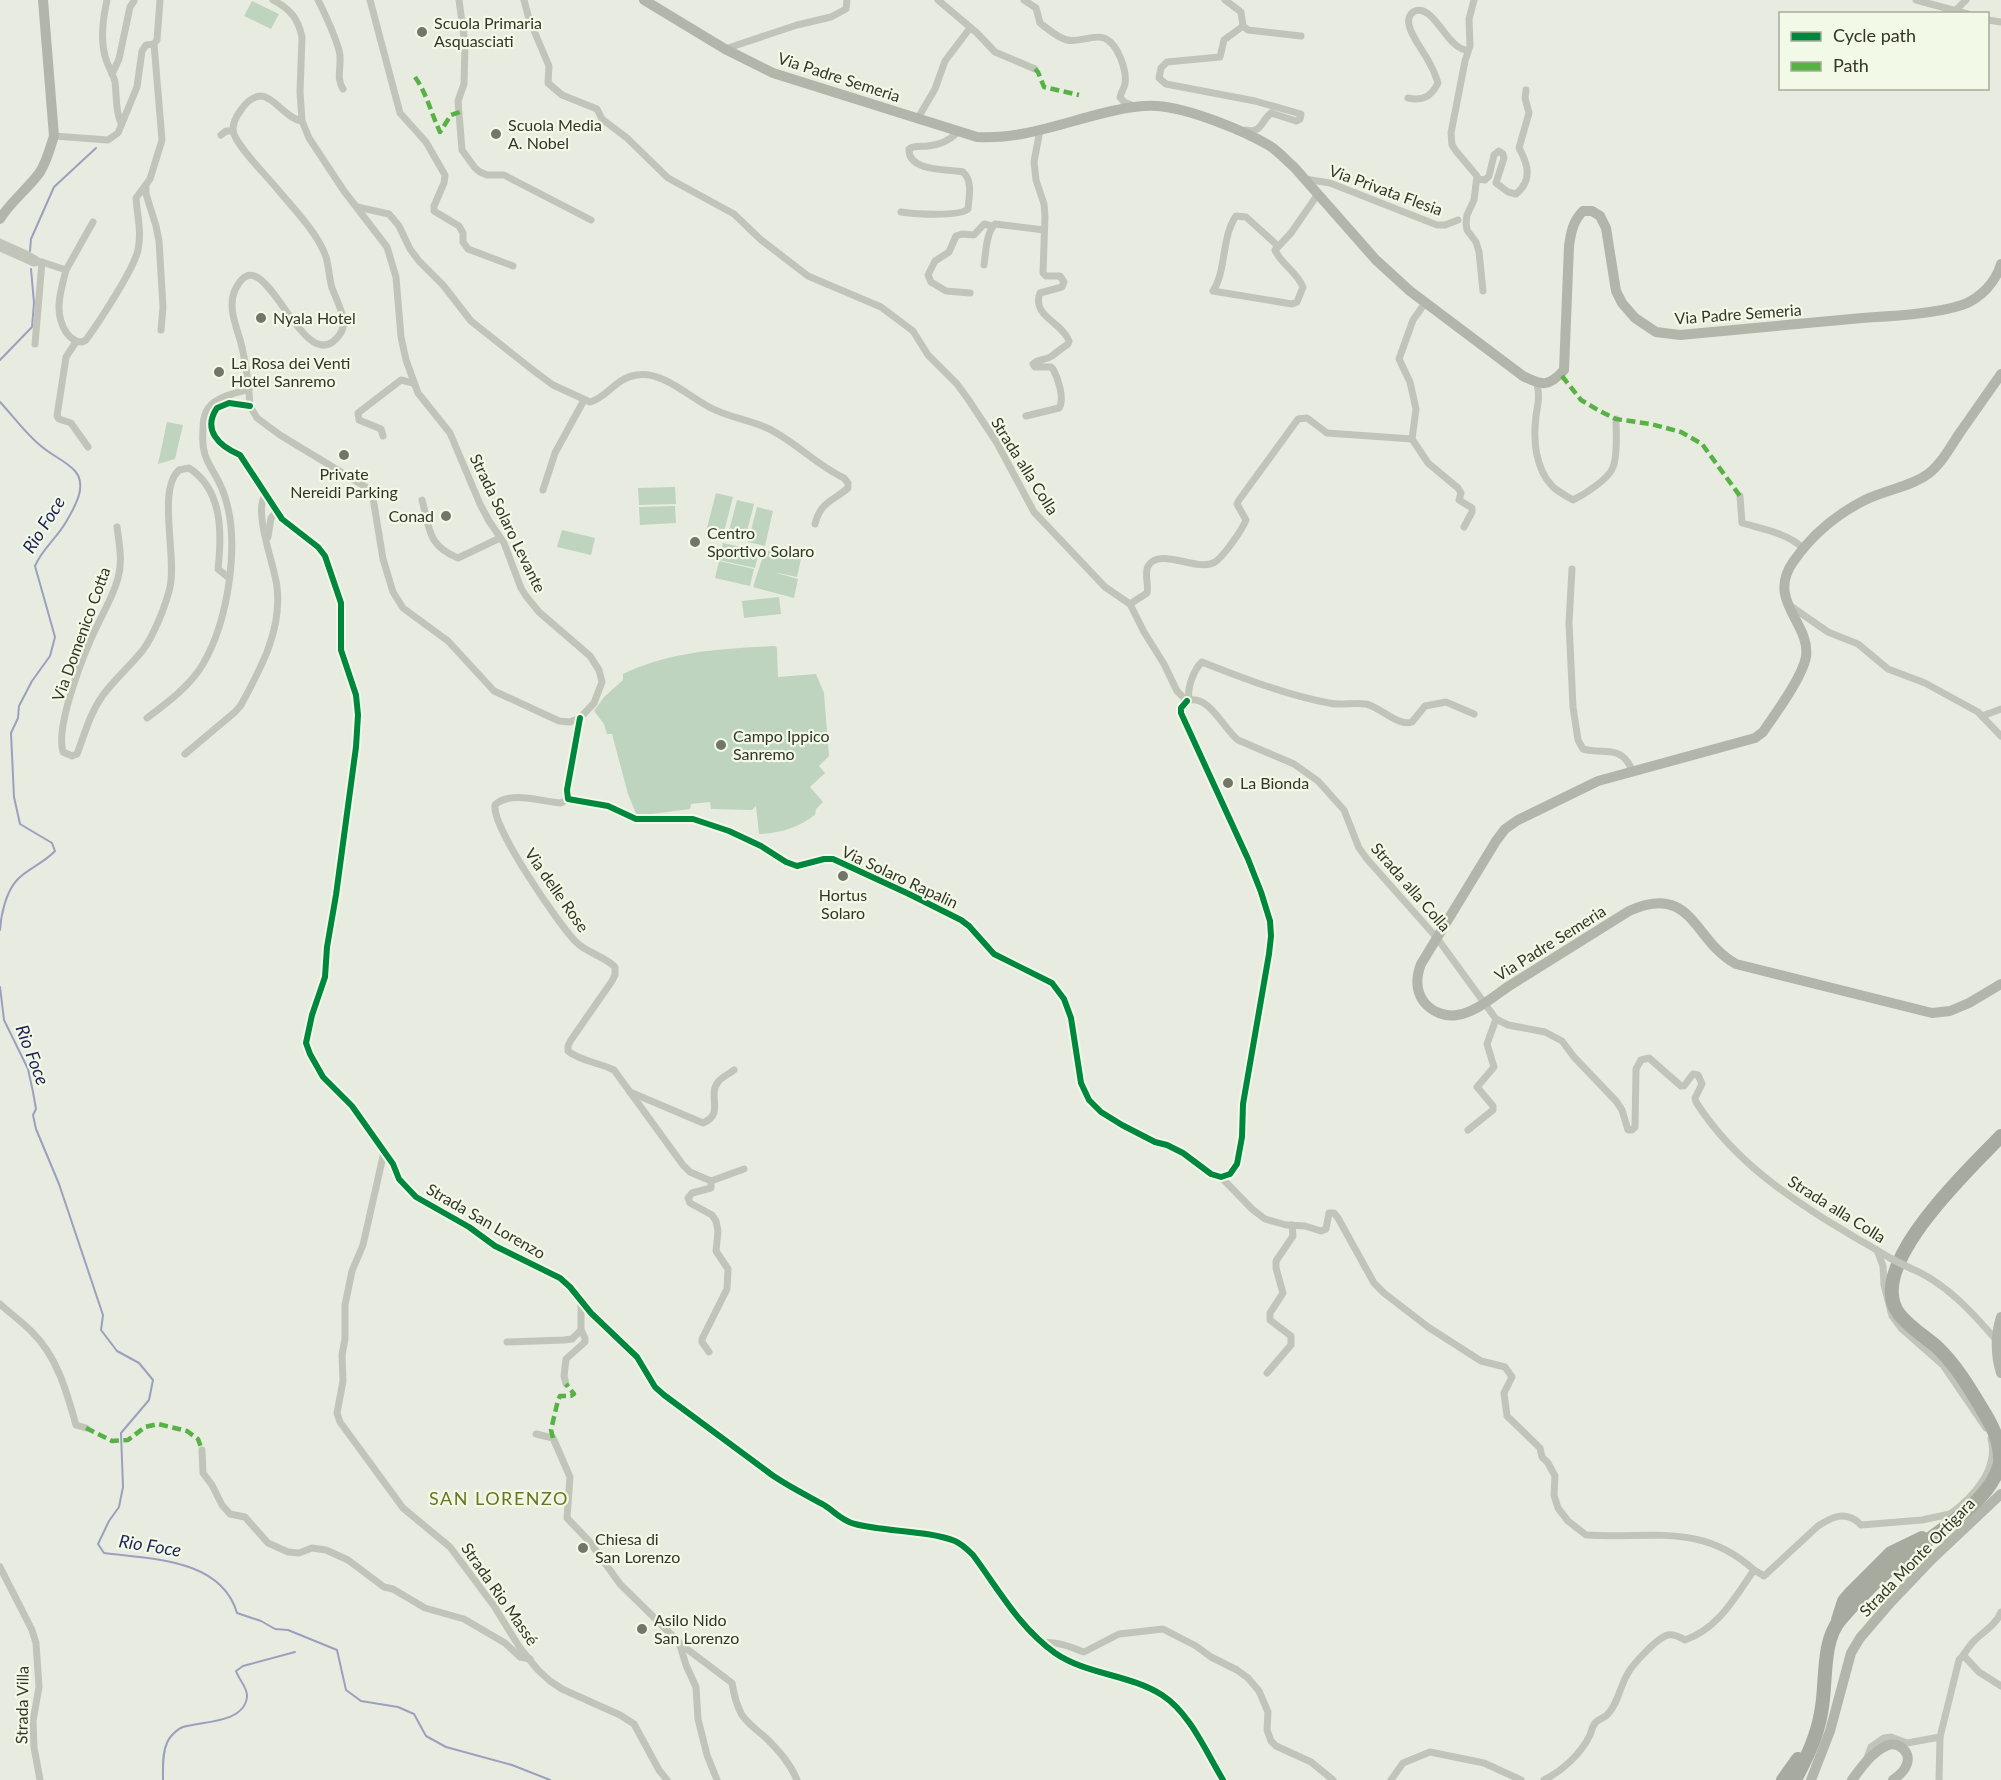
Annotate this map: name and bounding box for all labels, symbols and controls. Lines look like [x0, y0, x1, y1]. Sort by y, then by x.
legend [1779, 12, 1989, 90]
place label: Scuola Primaria Asquasciati [434, 13, 542, 50]
text: Cycle path [1833, 24, 1916, 46]
marker: Scuola Primaria Asquasciati [415, 25, 429, 39]
street label: Via Padre Semeria [776, 48, 903, 105]
text: Path [1833, 54, 1869, 76]
place label: Scuola Media A. Nobel [508, 115, 602, 152]
marker: Scuola Media A. Nobel [489, 127, 503, 141]
street label: Via Privata Flesia [1327, 160, 1446, 219]
street label: Via Padre Semeria [1674, 300, 1802, 327]
place label: Nyala Hotel [273, 308, 356, 327]
marker: Nyala Hotel [254, 311, 268, 325]
place label: La Rosa dei Venti Hotel Sanremo [231, 353, 350, 390]
marker: La Rosa dei Venti Hotel Sanremo [212, 365, 226, 379]
street label: Strada alla Colla [988, 413, 1063, 518]
marker: Private Nereidi Parking [337, 448, 351, 462]
street label: Strada Solaro Levante [467, 450, 550, 595]
place label: Private Nereidi Parking [290, 464, 398, 501]
water label: Rio Foce [17, 492, 69, 557]
place label: Conad [389, 506, 434, 525]
marker: Conad [439, 509, 453, 523]
place label: Centro Sportivo Solaro [707, 523, 814, 560]
marker: Centro Sportivo Solaro [688, 535, 702, 549]
street label: Via Domenico Cotta [47, 564, 114, 703]
place label: Campo Ippico Sanremo [733, 726, 830, 763]
marker: Campo Ippico Sanremo [714, 738, 728, 752]
place label: La Bionda [1240, 773, 1309, 792]
marker: La Bionda [1221, 776, 1235, 790]
street label: Strada alla Colla [1368, 838, 1455, 935]
street label: Via Solaro Rapalin [839, 841, 961, 912]
street label: Via delle Rose [521, 844, 593, 935]
marker: Hortus Solaro [836, 869, 850, 883]
place label: Hortus Solaro [819, 885, 867, 922]
street label: Via Padre Semeria [1491, 901, 1609, 984]
water label: Rio Foce [11, 1021, 54, 1088]
street label: Strada alla Colla [1785, 1171, 1890, 1246]
street label: Strada San Lorenzo [423, 1179, 549, 1262]
district label: SAN LORENZO [429, 1487, 569, 1509]
street label: Strada Monte Ortigara [1855, 1493, 1978, 1620]
water label: Rio Foce [117, 1529, 183, 1561]
place label: Chiesa di San Lorenzo [595, 1529, 680, 1566]
street label: Strada Rio Massé [458, 1539, 543, 1649]
marker: Chiesa di San Lorenzo [576, 1541, 590, 1555]
place label: Asilo Nido San Lorenzo [654, 1610, 739, 1647]
marker: Asilo Nido San Lorenzo [635, 1622, 649, 1636]
street label: Strada Villa [11, 1666, 32, 1744]

